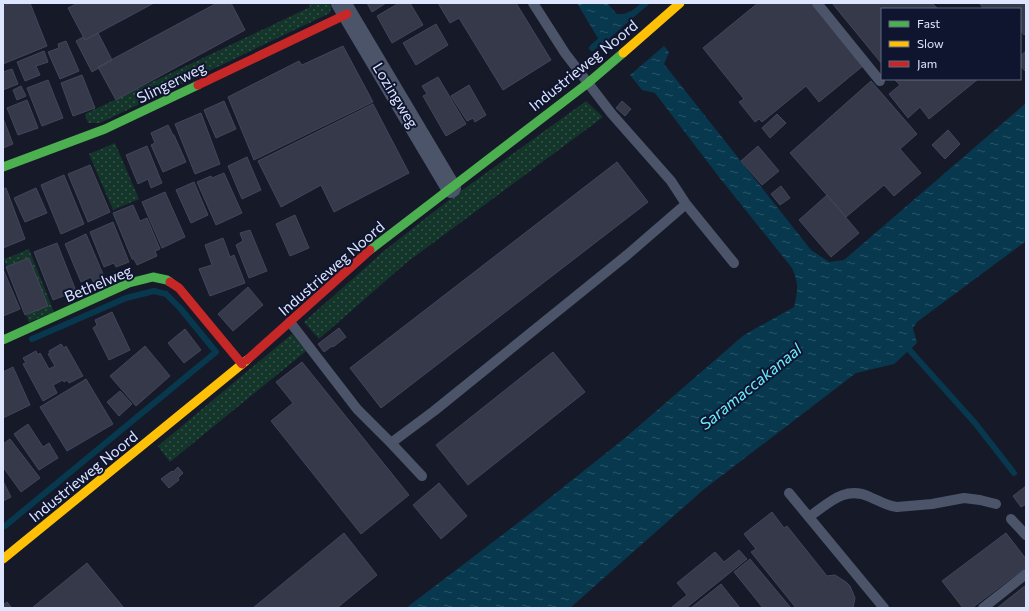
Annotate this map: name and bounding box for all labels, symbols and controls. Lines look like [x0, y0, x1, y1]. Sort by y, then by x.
legend [881, 8, 1021, 80]
street label: Industrieweg Noord [525, 16, 641, 114]
text: Fast [917, 16, 940, 30]
text: Slow [917, 36, 944, 50]
text: Jam [917, 56, 937, 71]
street label: Slingerweg [133, 58, 209, 106]
street label: Lozingweg [369, 59, 423, 131]
street label: Industrieweg Noord [274, 217, 388, 319]
street label: Bethelweg [61, 261, 135, 305]
water label: Saramaccakanaal [695, 338, 806, 433]
street label: Industrieweg Noord [25, 427, 141, 525]

